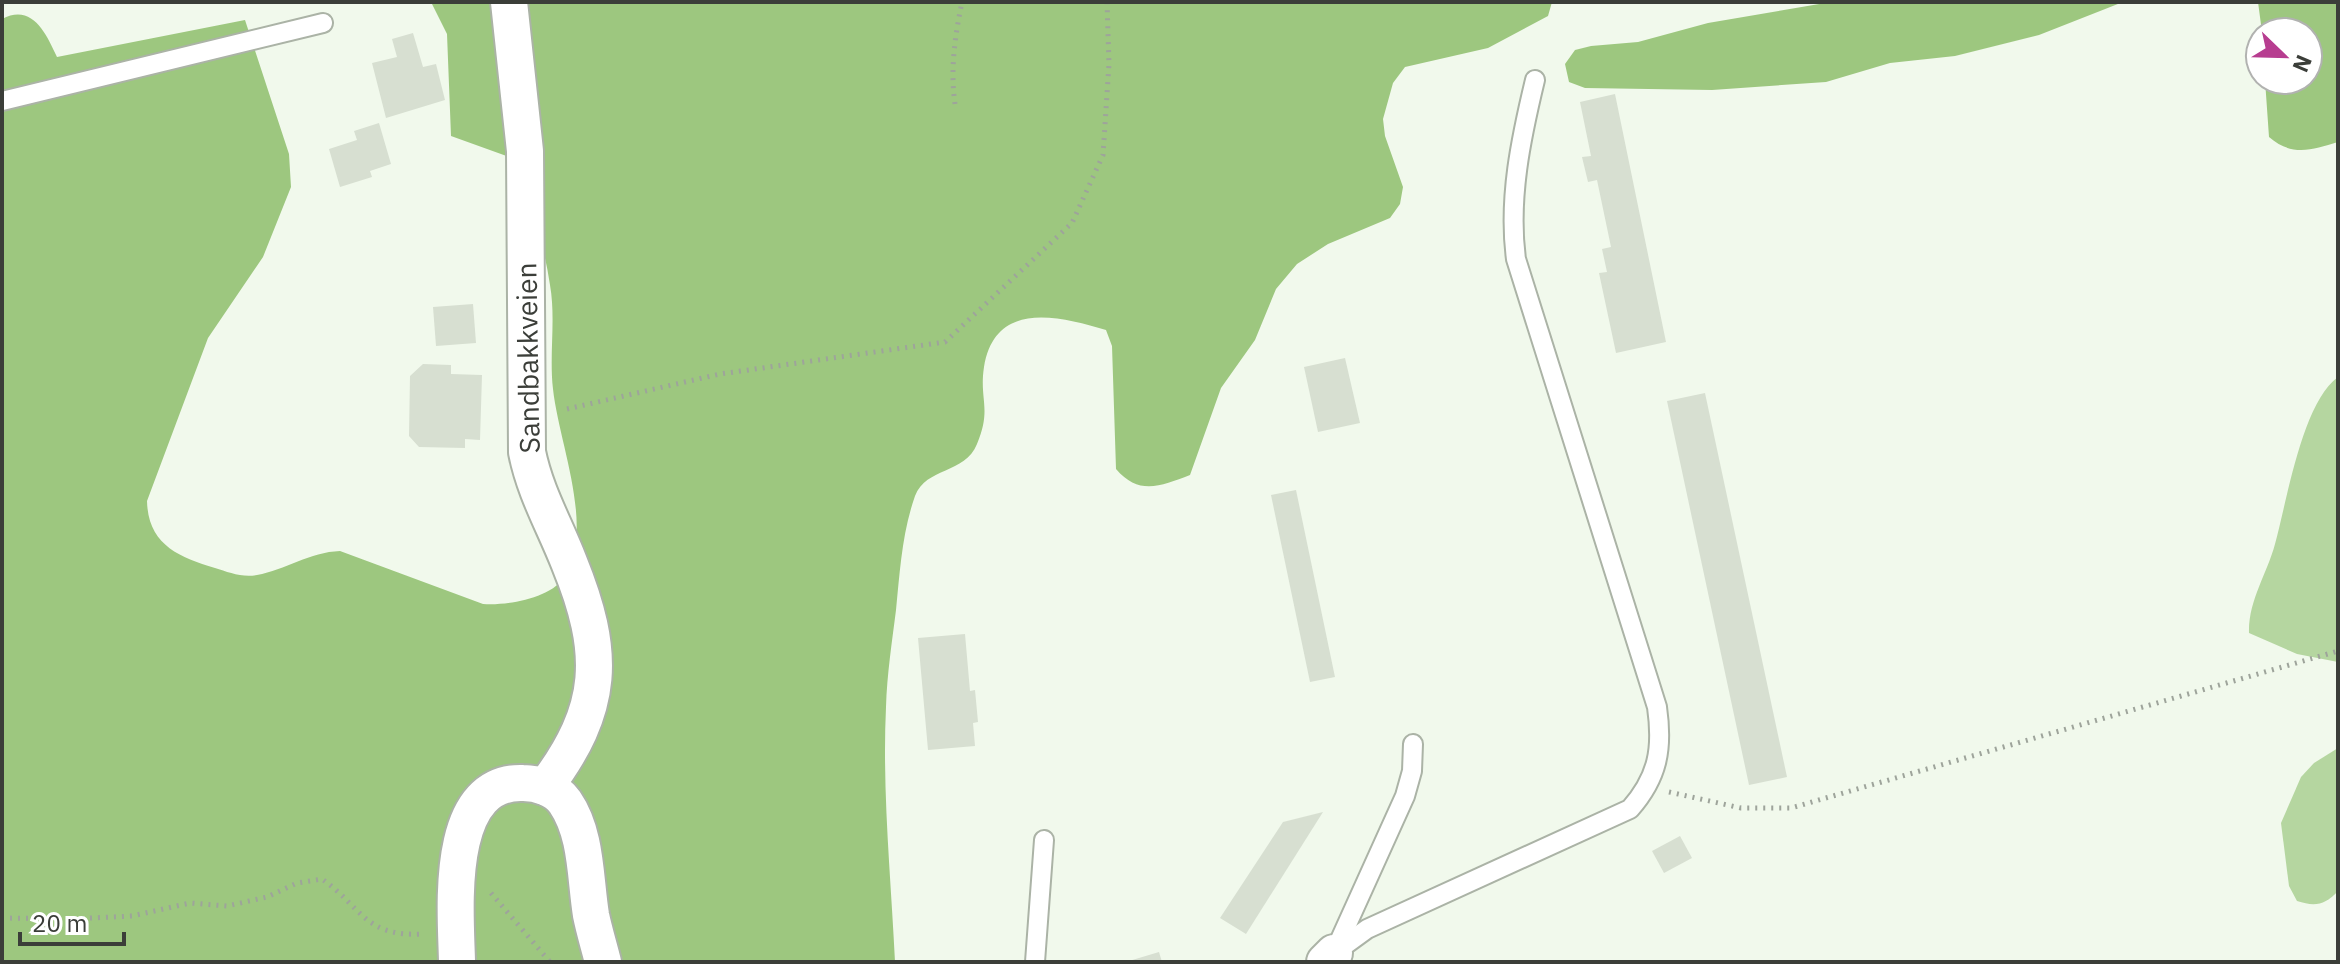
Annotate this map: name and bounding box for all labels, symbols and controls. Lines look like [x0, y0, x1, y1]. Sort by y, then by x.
north arrow [2244, 16, 2324, 96]
text: N [2286, 51, 2319, 77]
street label: Sandbakkveien [507, 262, 548, 454]
scale bar [20, 896, 124, 946]
text: 20 m [32, 907, 87, 939]

